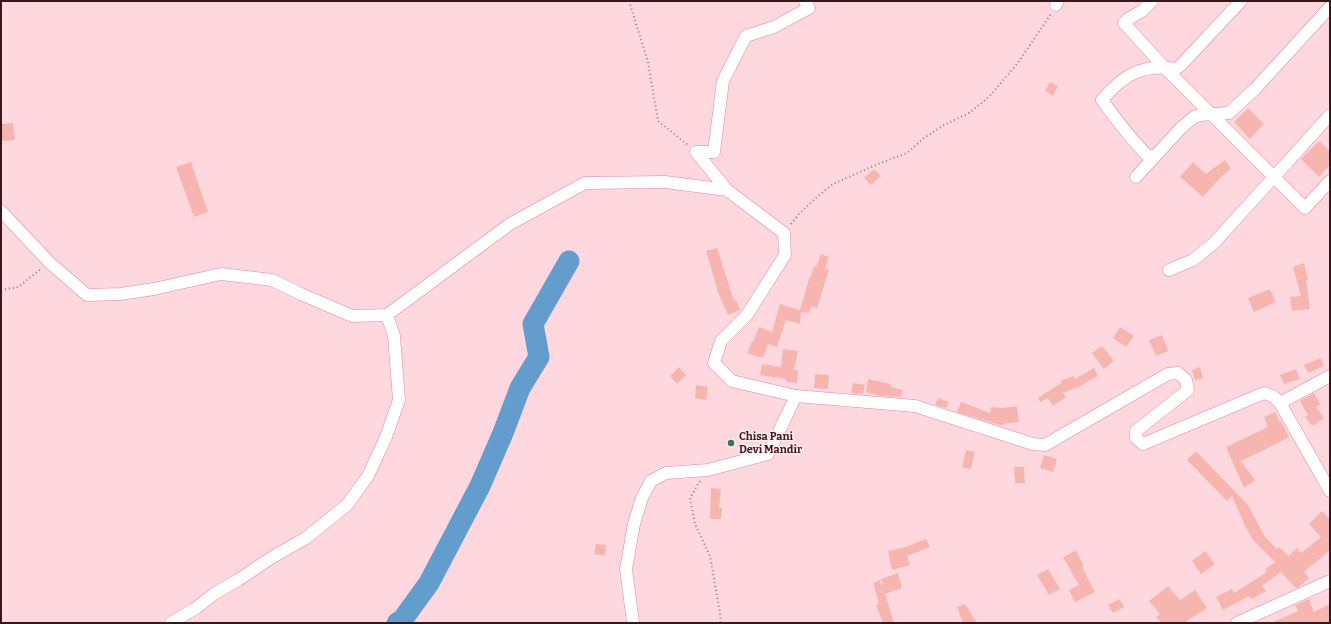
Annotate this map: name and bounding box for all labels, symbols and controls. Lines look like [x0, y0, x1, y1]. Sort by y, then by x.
place label: Chisa Pani Devi Mandir [739, 430, 802, 456]
marker: Chisa Pani Devi Mandir [726, 438, 736, 448]

